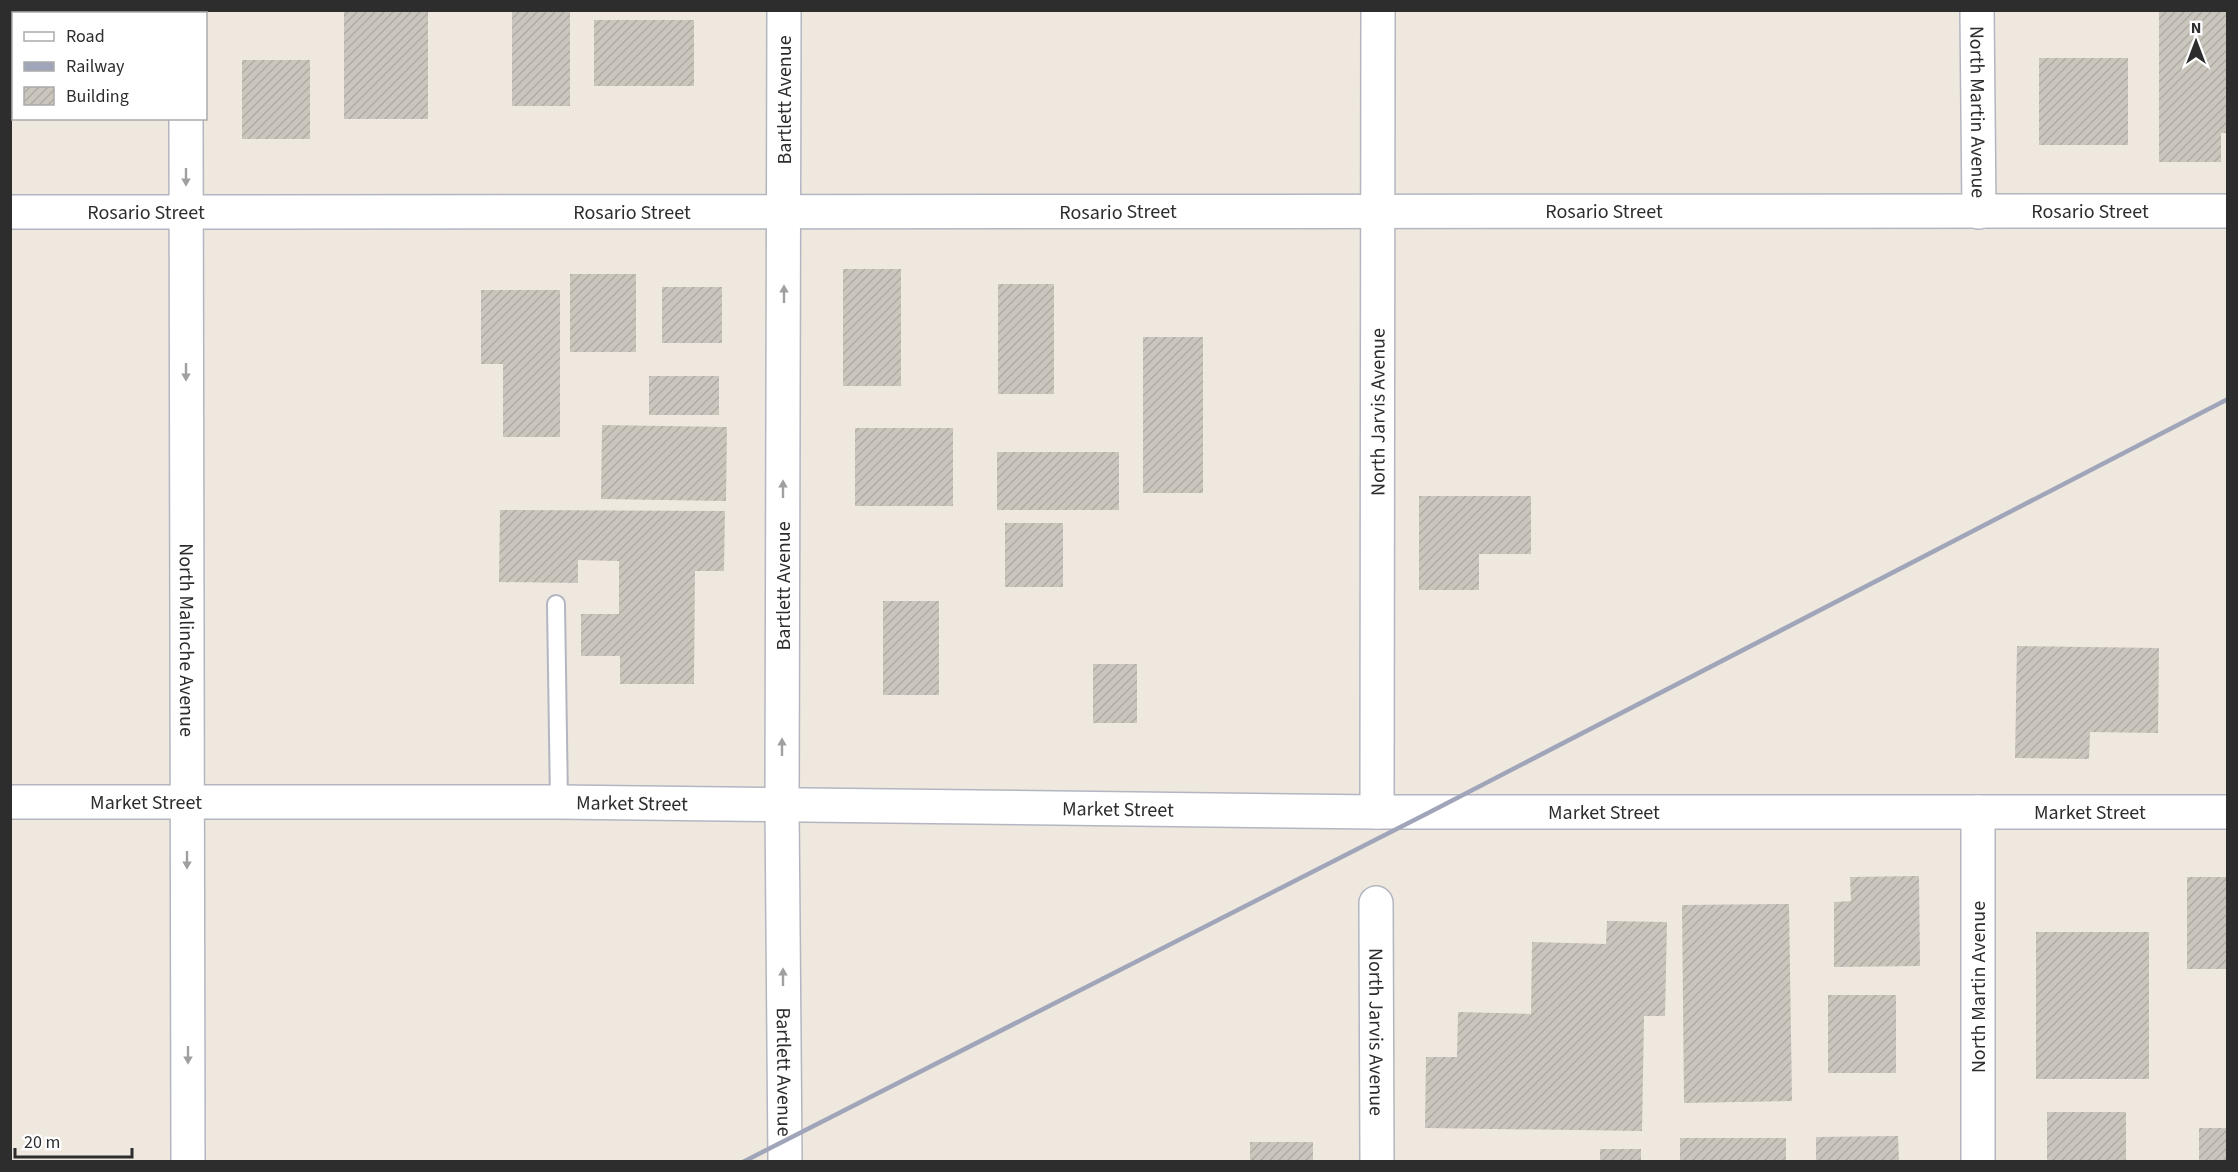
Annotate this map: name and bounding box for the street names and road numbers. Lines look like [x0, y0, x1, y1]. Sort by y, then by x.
street label: North Martin Avenue [1962, 26, 1992, 198]
street label: Bartlett Avenue [771, 35, 799, 165]
street label: Rosario Street [1059, 198, 1177, 227]
street label: Rosario Street [1545, 198, 1663, 226]
street label: Rosario Street [2031, 198, 2149, 226]
street label: Rosario Street [87, 199, 205, 227]
street label: Rosario Street [573, 199, 691, 227]
street label: North Jarvis Avenue [1364, 328, 1393, 496]
street label: Bartlett Avenue [770, 521, 798, 651]
street label: North Malinche Avenue [172, 543, 200, 737]
street label: Market Street [90, 789, 202, 817]
street label: Market Street [576, 789, 688, 819]
street label: Market Street [1062, 795, 1174, 825]
street label: Market Street [1548, 799, 1660, 827]
street label: Market Street [2034, 799, 2146, 827]
street label: North Martin Avenue [1965, 901, 1993, 1073]
street label: North Jarvis Avenue [1361, 948, 1390, 1116]
street label: Bartlett Avenue [769, 1007, 798, 1137]

